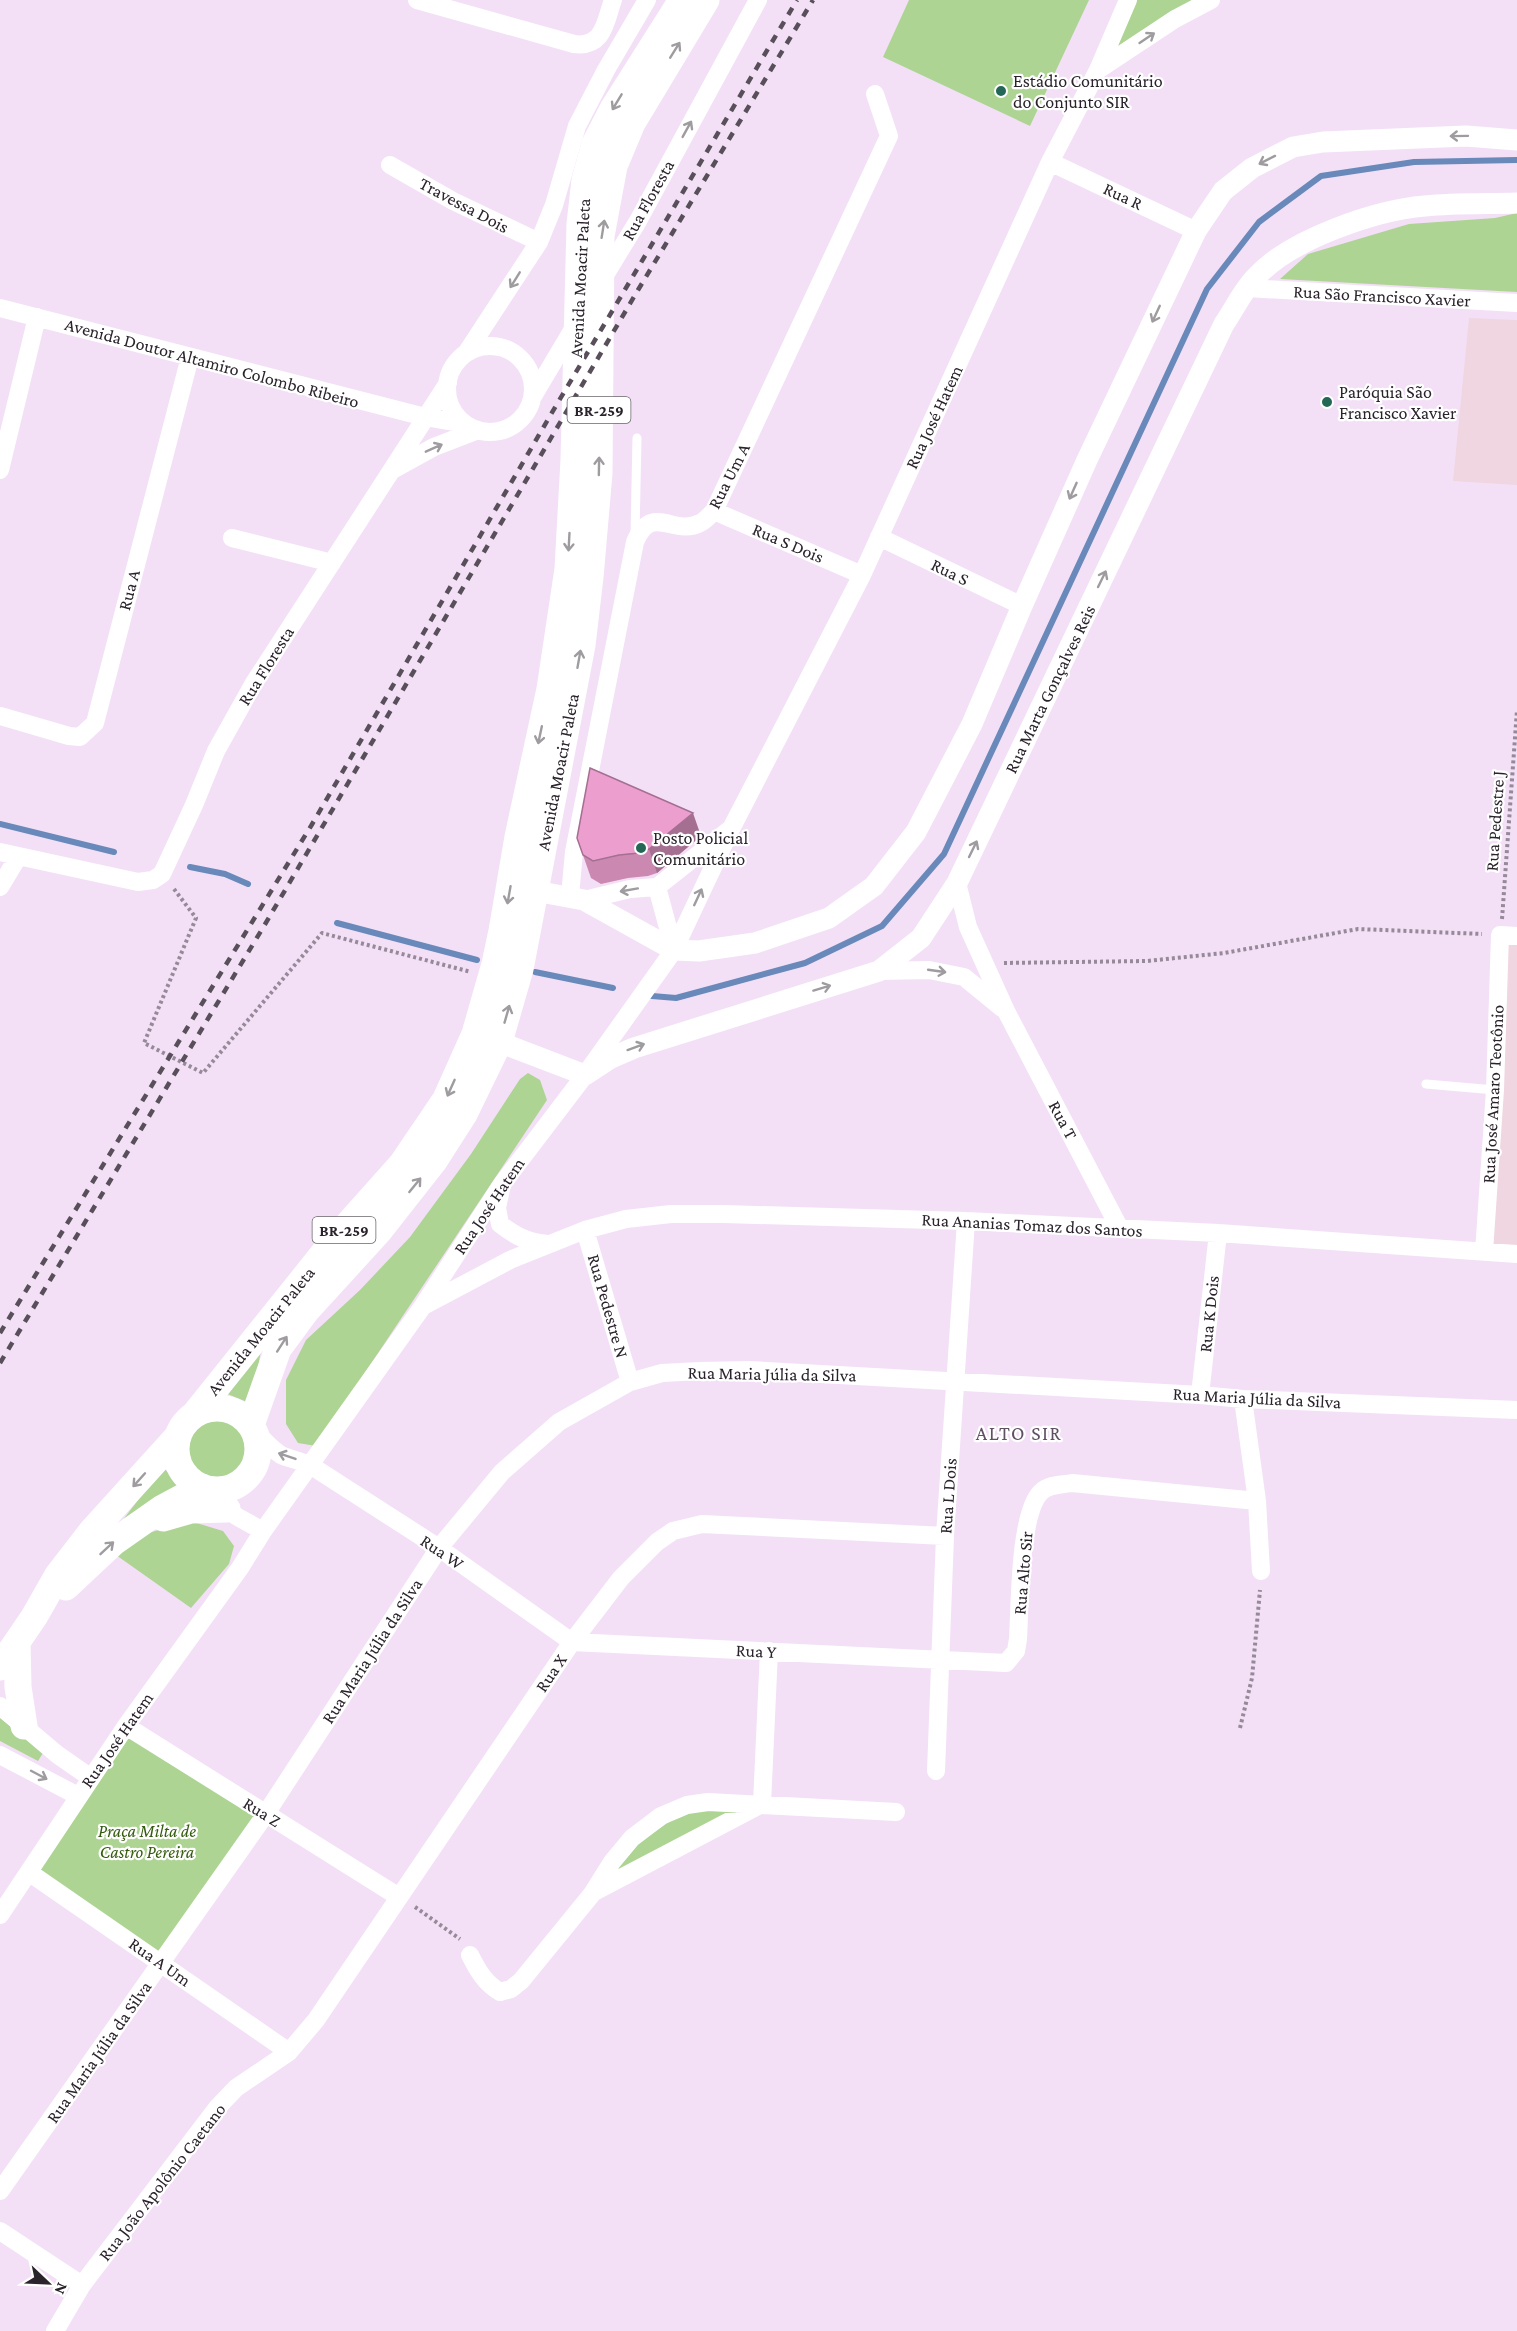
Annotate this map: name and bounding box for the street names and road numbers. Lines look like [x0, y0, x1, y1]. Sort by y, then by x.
street label: Rua Floresta [618, 156, 678, 244]
street label: Travessa Dois [416, 173, 512, 237]
street label: Rua R [1100, 178, 1147, 214]
street label: Avenida Moacir Paleta [566, 198, 594, 358]
street label: Rua São Francisco Xavier [1293, 281, 1472, 311]
street label: Avenida Doutor Altamiro Colombo Ribeiro [63, 314, 361, 412]
street label: Rua José Hatem [901, 362, 967, 472]
road number: BR-259 [568, 397, 630, 423]
street label: Rua Um A [704, 439, 754, 512]
street label: Rua S Dois [749, 519, 827, 567]
street label: Rua S [928, 554, 972, 590]
street label: Rua A [114, 567, 144, 613]
street label: Rua Marta Gonçalves Reis [1001, 602, 1099, 776]
street label: Rua Floresta [234, 623, 298, 709]
street label: Avenida Moacir Paleta [533, 692, 583, 852]
street label: Rua Pedestre J [1482, 770, 1508, 872]
street label: Rua José Amaro Teotônio [1478, 1004, 1508, 1184]
street label: Rua T [1045, 1097, 1082, 1143]
street label: Rua José Hatem [449, 1154, 529, 1258]
street label: Rua Ananias Tomaz dos Santos [921, 1209, 1143, 1241]
road number: BR-259 [312, 1217, 376, 1243]
street label: Rua Pedestre N [584, 1252, 632, 1360]
street label: Avenida Moacir Paleta [203, 1263, 319, 1399]
street label: Rua K Dois [1195, 1274, 1223, 1354]
street label: Rua Maria Júlia da Silva [687, 1363, 857, 1385]
street label: Rua Maria Júlia da Silva [1172, 1384, 1342, 1412]
street label: Rua L Dois [935, 1457, 961, 1535]
street label: Rua W [417, 1530, 468, 1574]
street label: Rua Alto Sir [1009, 1530, 1037, 1616]
street label: Rua Maria Júlia da Silva [318, 1575, 426, 1727]
street label: Rua Y [735, 1640, 777, 1662]
street label: Rua X [531, 1650, 571, 1696]
street label: Rua José Hatem [77, 1688, 158, 1792]
street label: Rua Z [240, 1793, 284, 1831]
street label: Rua A Um [125, 1934, 195, 1991]
street label: Rua Maria Júlia da Silva [42, 1977, 156, 2127]
street label: Rua João Apolônio Caetano [94, 2099, 230, 2265]

